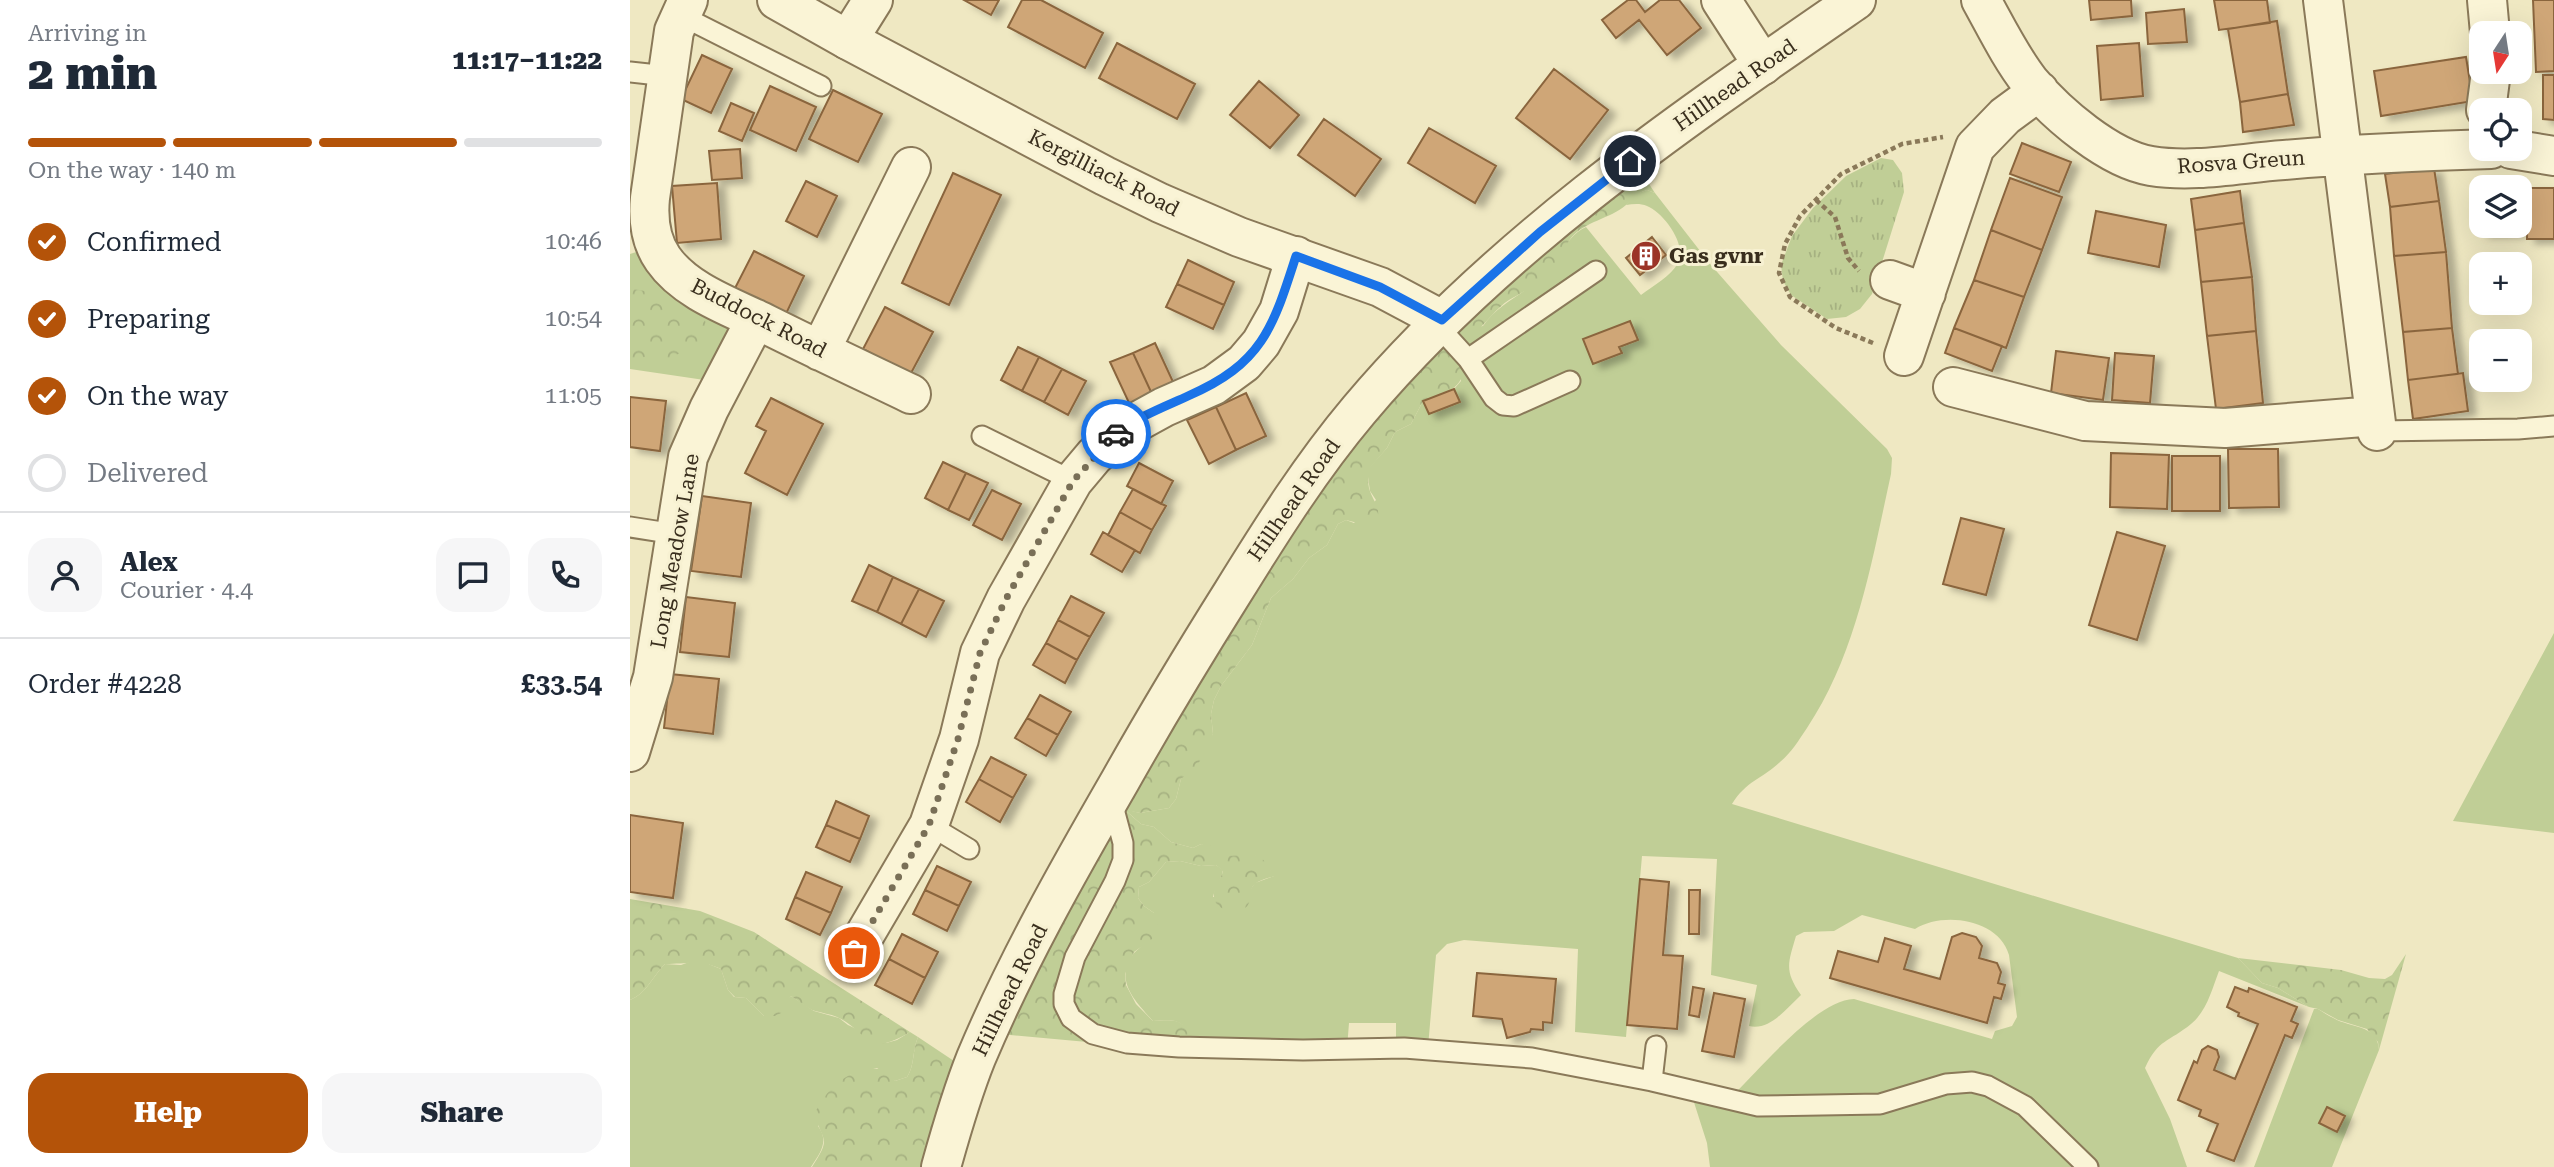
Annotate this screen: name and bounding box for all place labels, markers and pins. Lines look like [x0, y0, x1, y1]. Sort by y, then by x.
pin [1600, 131, 1660, 191]
building icon: Gas gvnr [1629, 239, 1663, 273]
place label: Gas gvnr [1669, 244, 1764, 268]
pin [824, 923, 884, 983]

